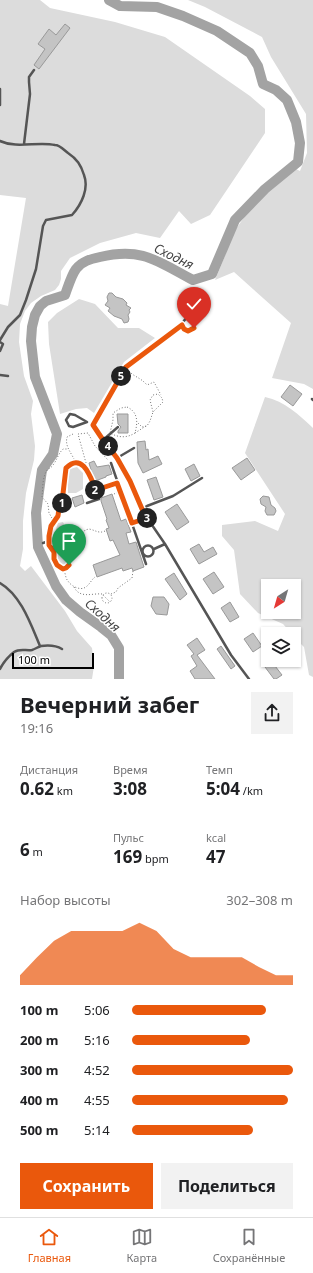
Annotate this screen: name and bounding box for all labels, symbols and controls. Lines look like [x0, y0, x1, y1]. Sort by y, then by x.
water label: Сходня [151, 239, 197, 273]
pin [177, 287, 211, 328]
icon: check [183, 293, 205, 315]
pin: 5 [111, 366, 131, 386]
text: 5 [118, 368, 124, 383]
pin: 4 [98, 436, 118, 456]
text: 4 [105, 438, 111, 453]
pin: 2 [85, 480, 105, 500]
text: 2 [92, 482, 98, 497]
pin: 1 [52, 493, 72, 513]
text: 1 [59, 495, 65, 510]
pin: 3 [137, 508, 157, 528]
text: 3 [144, 510, 150, 525]
pin [52, 524, 86, 565]
icon: arrive [58, 530, 80, 552]
north arrow [261, 579, 301, 619]
map controls [261, 579, 301, 667]
water label: Сходня [81, 594, 125, 636]
button: layers [261, 627, 301, 667]
scale bar [12, 651, 94, 670]
text: 100 m [18, 652, 50, 667]
text: Вечерний забег [20, 689, 199, 719]
button: share [251, 692, 293, 734]
text: 19:16 [20, 719, 53, 737]
text: Дистанция [20, 762, 78, 777]
text: Время [113, 762, 148, 777]
text: Темп [206, 762, 233, 777]
text: 0.62 [20, 777, 54, 800]
text: 3:08 [113, 777, 147, 800]
text: 5:04 [206, 777, 240, 800]
text: km [54, 783, 73, 798]
text: /km [240, 783, 263, 798]
text: Пульс [113, 830, 144, 845]
text: kcal [206, 830, 226, 845]
text: 6 [20, 838, 30, 861]
text: m [30, 844, 43, 859]
text: 169 [113, 845, 142, 868]
text: 47 [206, 845, 225, 868]
text: bpm [142, 851, 169, 866]
text: Набор высоты [20, 891, 111, 909]
text: 302–308 m [226, 891, 293, 909]
text: 100 m [20, 1001, 58, 1019]
text: 5:06 [84, 1001, 110, 1019]
text: 200 m [20, 1031, 58, 1049]
text: 5:16 [84, 1031, 110, 1049]
text: 300 m [20, 1061, 58, 1079]
text: 4:52 [84, 1061, 110, 1079]
text: 400 m [20, 1091, 58, 1109]
text: 4:55 [84, 1091, 110, 1109]
text: 500 m [20, 1121, 58, 1139]
text: 5:14 [84, 1121, 110, 1139]
button: Сохранить [20, 1163, 153, 1209]
button: Поделиться [161, 1163, 293, 1209]
tab: Главная [28, 1226, 71, 1265]
tab: Карта [127, 1226, 157, 1265]
tab: Сохранённые [213, 1226, 285, 1265]

